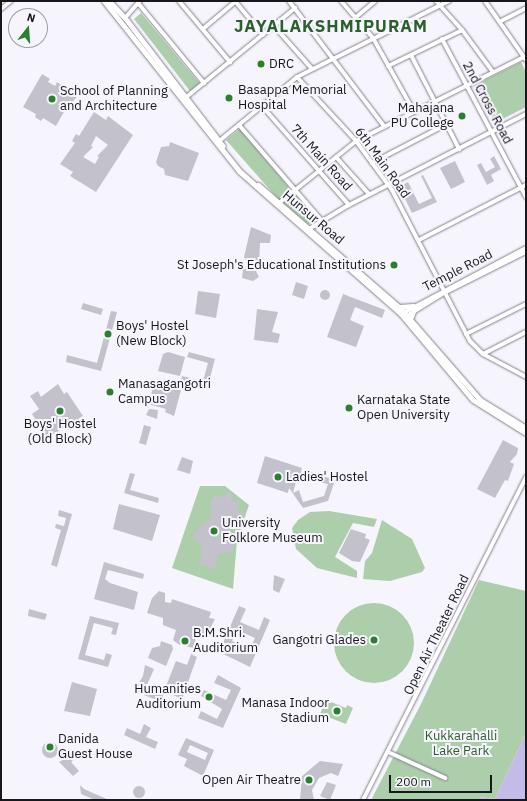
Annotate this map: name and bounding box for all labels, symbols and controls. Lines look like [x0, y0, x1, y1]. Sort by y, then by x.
north arrow [8, 8, 48, 48]
text: N [25, 10, 37, 25]
district label: JAYALAKSHMIPURAM [234, 17, 428, 37]
place label: DRC [269, 56, 294, 72]
marker: DRC [256, 59, 266, 69]
street label: 2nd Cross Road [459, 59, 515, 147]
place label: Basappa Memorial Hospital [238, 83, 347, 114]
place label: School of Planning and Architecture [60, 84, 168, 115]
marker: Basappa Memorial Hospital [223, 92, 235, 104]
marker: School of Planning and Architecture [47, 94, 57, 104]
place label: Mahajana PU College [391, 101, 454, 132]
marker: Mahajana PU College [457, 111, 467, 121]
street label: 7th Main Road [287, 122, 355, 194]
street label: 6th Main Road [351, 124, 413, 202]
street label: Hunsur Road [279, 188, 347, 248]
street label: Temple Road [420, 247, 496, 295]
place label: St Joseph's Educational Institutions [177, 257, 386, 273]
marker: St Joseph's Educational Institutions [389, 260, 399, 270]
place label: Boys' Hostel (New Block) [116, 319, 188, 350]
marker: Boys' Hostel (New Block) [103, 329, 113, 339]
place label: Manasagangotri Campus [118, 377, 211, 408]
marker: Manasagangotri Campus [105, 387, 115, 397]
place label: Karnataka State Open University [357, 393, 450, 424]
marker: Karnataka State Open University [344, 403, 354, 413]
marker: Boys' Hostel (Old Block) [55, 406, 65, 416]
place label: Boys' Hostel (Old Block) [24, 417, 96, 448]
place label: Ladies' Hostel [286, 469, 368, 485]
marker: Ladies' Hostel [273, 472, 283, 482]
place label: University Folklore Museum [222, 516, 322, 547]
marker: University Folklore Museum [209, 526, 219, 536]
street label: Open Air Theater Road [401, 572, 473, 698]
place label: B.M.Shri. Auditorium [193, 626, 258, 657]
place label: Gangotri Glades [272, 632, 366, 648]
marker: Gangotri Glades [369, 635, 379, 645]
marker: B.M.Shri. Auditorium [180, 636, 190, 646]
place label: Humanities Auditorium [134, 682, 201, 713]
marker: Humanities Auditorium [204, 692, 214, 702]
place label: Manasa Indoor Stadium [241, 696, 329, 727]
marker: Manasa Indoor Stadium [332, 706, 342, 716]
park label: Kukkarahalli Lake Park [425, 729, 497, 760]
place label: Danida Guest House [58, 732, 133, 763]
marker: Danida Guest House [45, 742, 55, 752]
scale bar [391, 767, 494, 793]
place label: Open Air Theatre [202, 772, 301, 788]
text: 200 m [396, 774, 431, 789]
marker: Open Air Theatre [304, 775, 314, 785]

